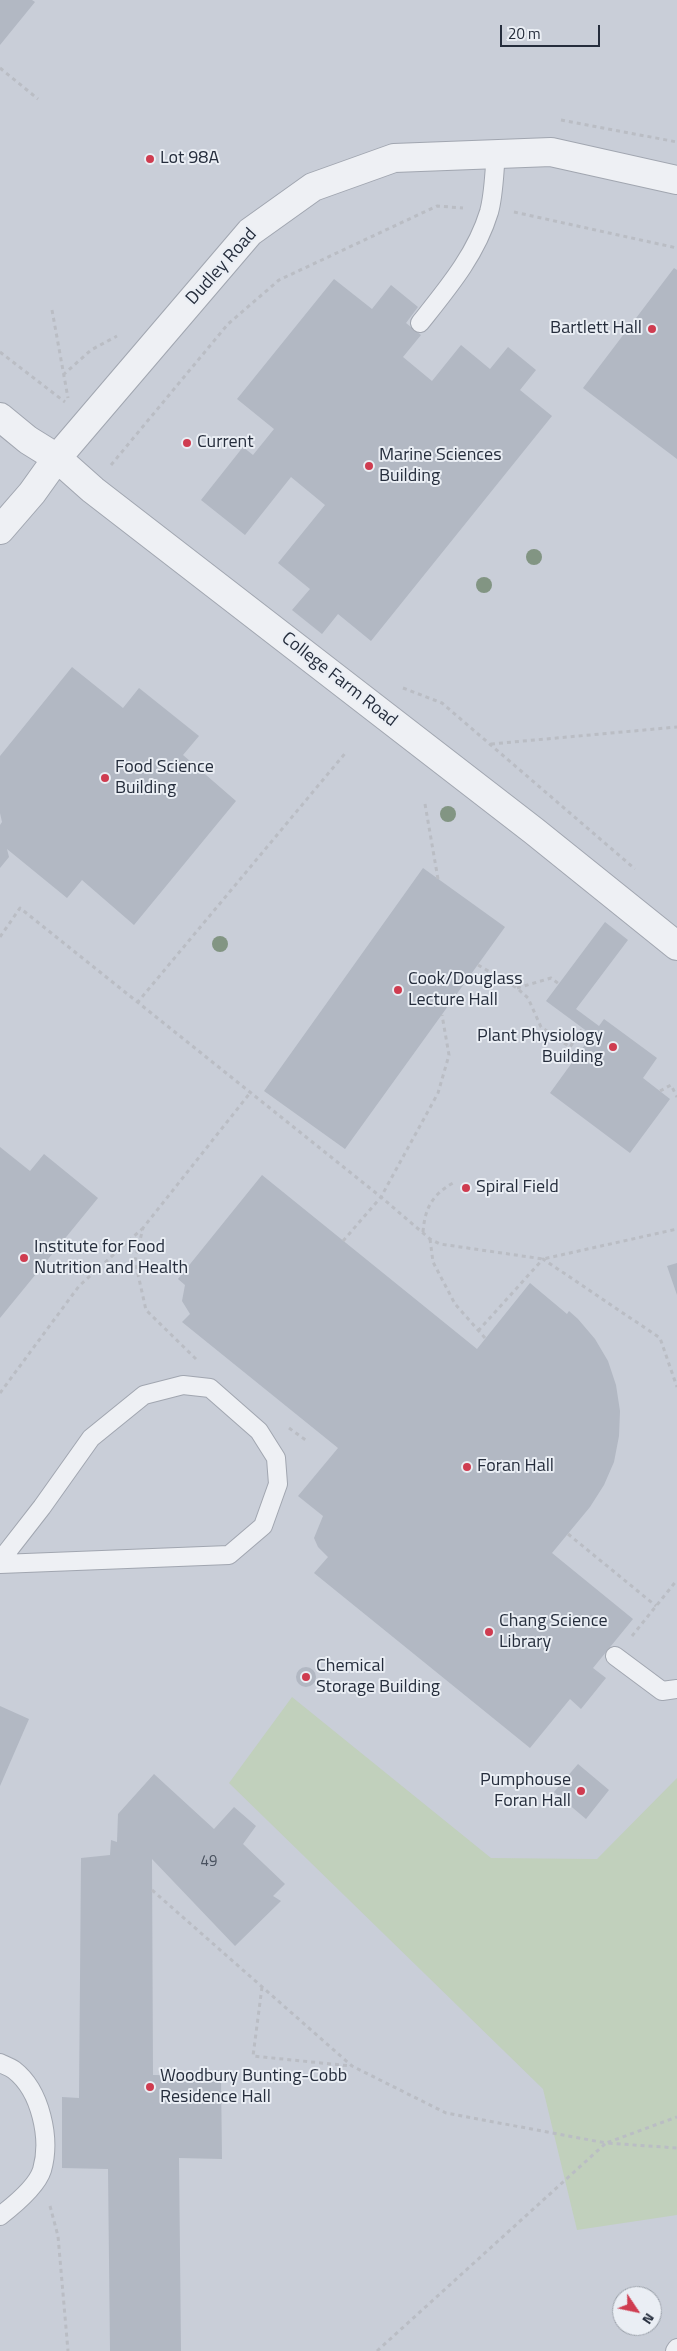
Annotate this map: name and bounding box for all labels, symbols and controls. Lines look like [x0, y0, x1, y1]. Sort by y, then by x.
scale bar [502, 15, 602, 47]
text: 20 m [508, 22, 541, 45]
place label: Lot 98A [160, 148, 219, 170]
marker: Lot 98A [144, 153, 156, 165]
street label: Dudley Road [182, 224, 262, 310]
place label: Bartlett Hall [550, 318, 642, 340]
marker: Bartlett Hall [646, 323, 658, 335]
place label: Current [197, 432, 253, 454]
marker: Current [181, 437, 193, 449]
place label: Marine Sciences Building [379, 445, 502, 488]
marker: Marine Sciences Building [363, 460, 375, 472]
street label: College Farm Road [277, 628, 401, 732]
place label: Food Science Building [115, 757, 214, 800]
marker: Food Science Building [99, 772, 111, 784]
place label: Cook/Douglass Lecture Hall [408, 969, 522, 1012]
marker: Cook/Douglass Lecture Hall [392, 984, 404, 996]
place label: Plant Physiology Building [477, 1026, 603, 1068]
marker: Plant Physiology Building [607, 1041, 619, 1053]
place label: Spiral Field [476, 1177, 559, 1199]
marker: Spiral Field [460, 1182, 472, 1194]
place label: Institute for Food Nutrition and Health [34, 1237, 188, 1280]
marker: Institute for Food Nutrition and Health [18, 1252, 30, 1264]
place label: Foran Hall [477, 1456, 554, 1478]
marker: Foran Hall [461, 1461, 473, 1473]
place label: Chang Science Library [499, 1611, 607, 1654]
marker: Chang Science Library [483, 1626, 495, 1638]
place label: Chemical Storage Building [316, 1656, 440, 1698]
marker: Chemical Storage Building [300, 1671, 312, 1683]
place label: Pumphouse Foran Hall [480, 1770, 571, 1812]
marker: Pumphouse Foran Hall [575, 1785, 587, 1797]
house number: 49 [201, 1853, 217, 1871]
place label: Woodbury Bunting-Cobb Residence Hall [160, 2066, 347, 2108]
marker: Woodbury Bunting-Cobb Residence Hall [144, 2081, 156, 2093]
north arrow [612, 2286, 662, 2336]
text: N [638, 2309, 660, 2329]

